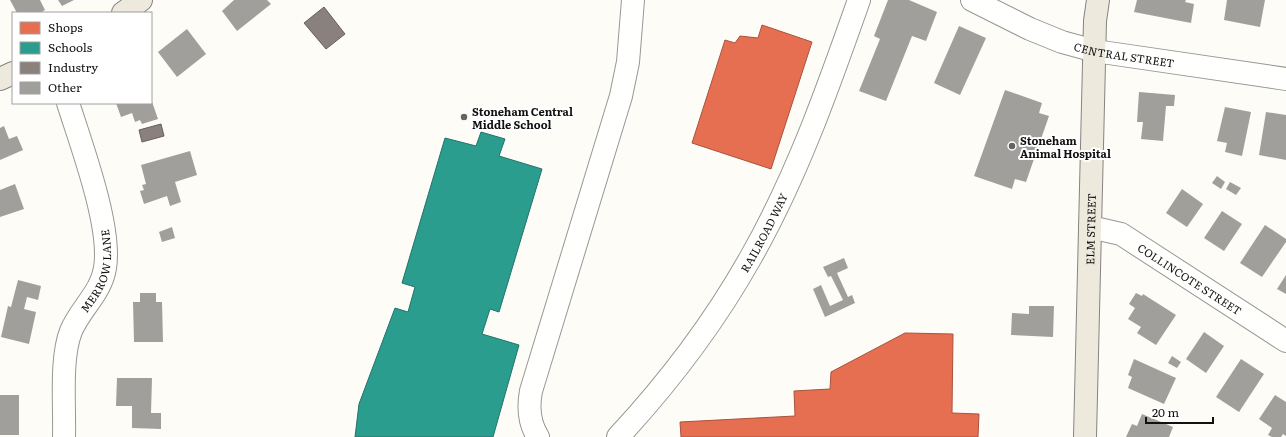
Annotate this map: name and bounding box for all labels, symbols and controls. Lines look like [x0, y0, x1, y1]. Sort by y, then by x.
legend [12, 12, 152, 104]
text: Shops [48, 18, 83, 36]
text: Schools [48, 38, 93, 56]
street label: CENTRAL STREET [1072, 38, 1176, 71]
text: Industry [48, 58, 98, 76]
text: Other [48, 78, 82, 96]
place label: Stoneham Central Middle School [472, 103, 573, 132]
marker: Stoneham Central Middle School [459, 112, 469, 122]
place label: Stoneham Animal Hospital [1020, 132, 1111, 161]
marker: Stoneham Animal Hospital [1007, 141, 1017, 151]
street label: RAILROAD WAY [736, 190, 791, 275]
street label: ELM STREET [1081, 193, 1099, 265]
street label: MERROW LANE [76, 228, 114, 315]
street label: COLLINCOTE STREET [1135, 239, 1245, 318]
scale bar [1146, 399, 1213, 425]
text: 20 m [1152, 403, 1179, 421]

